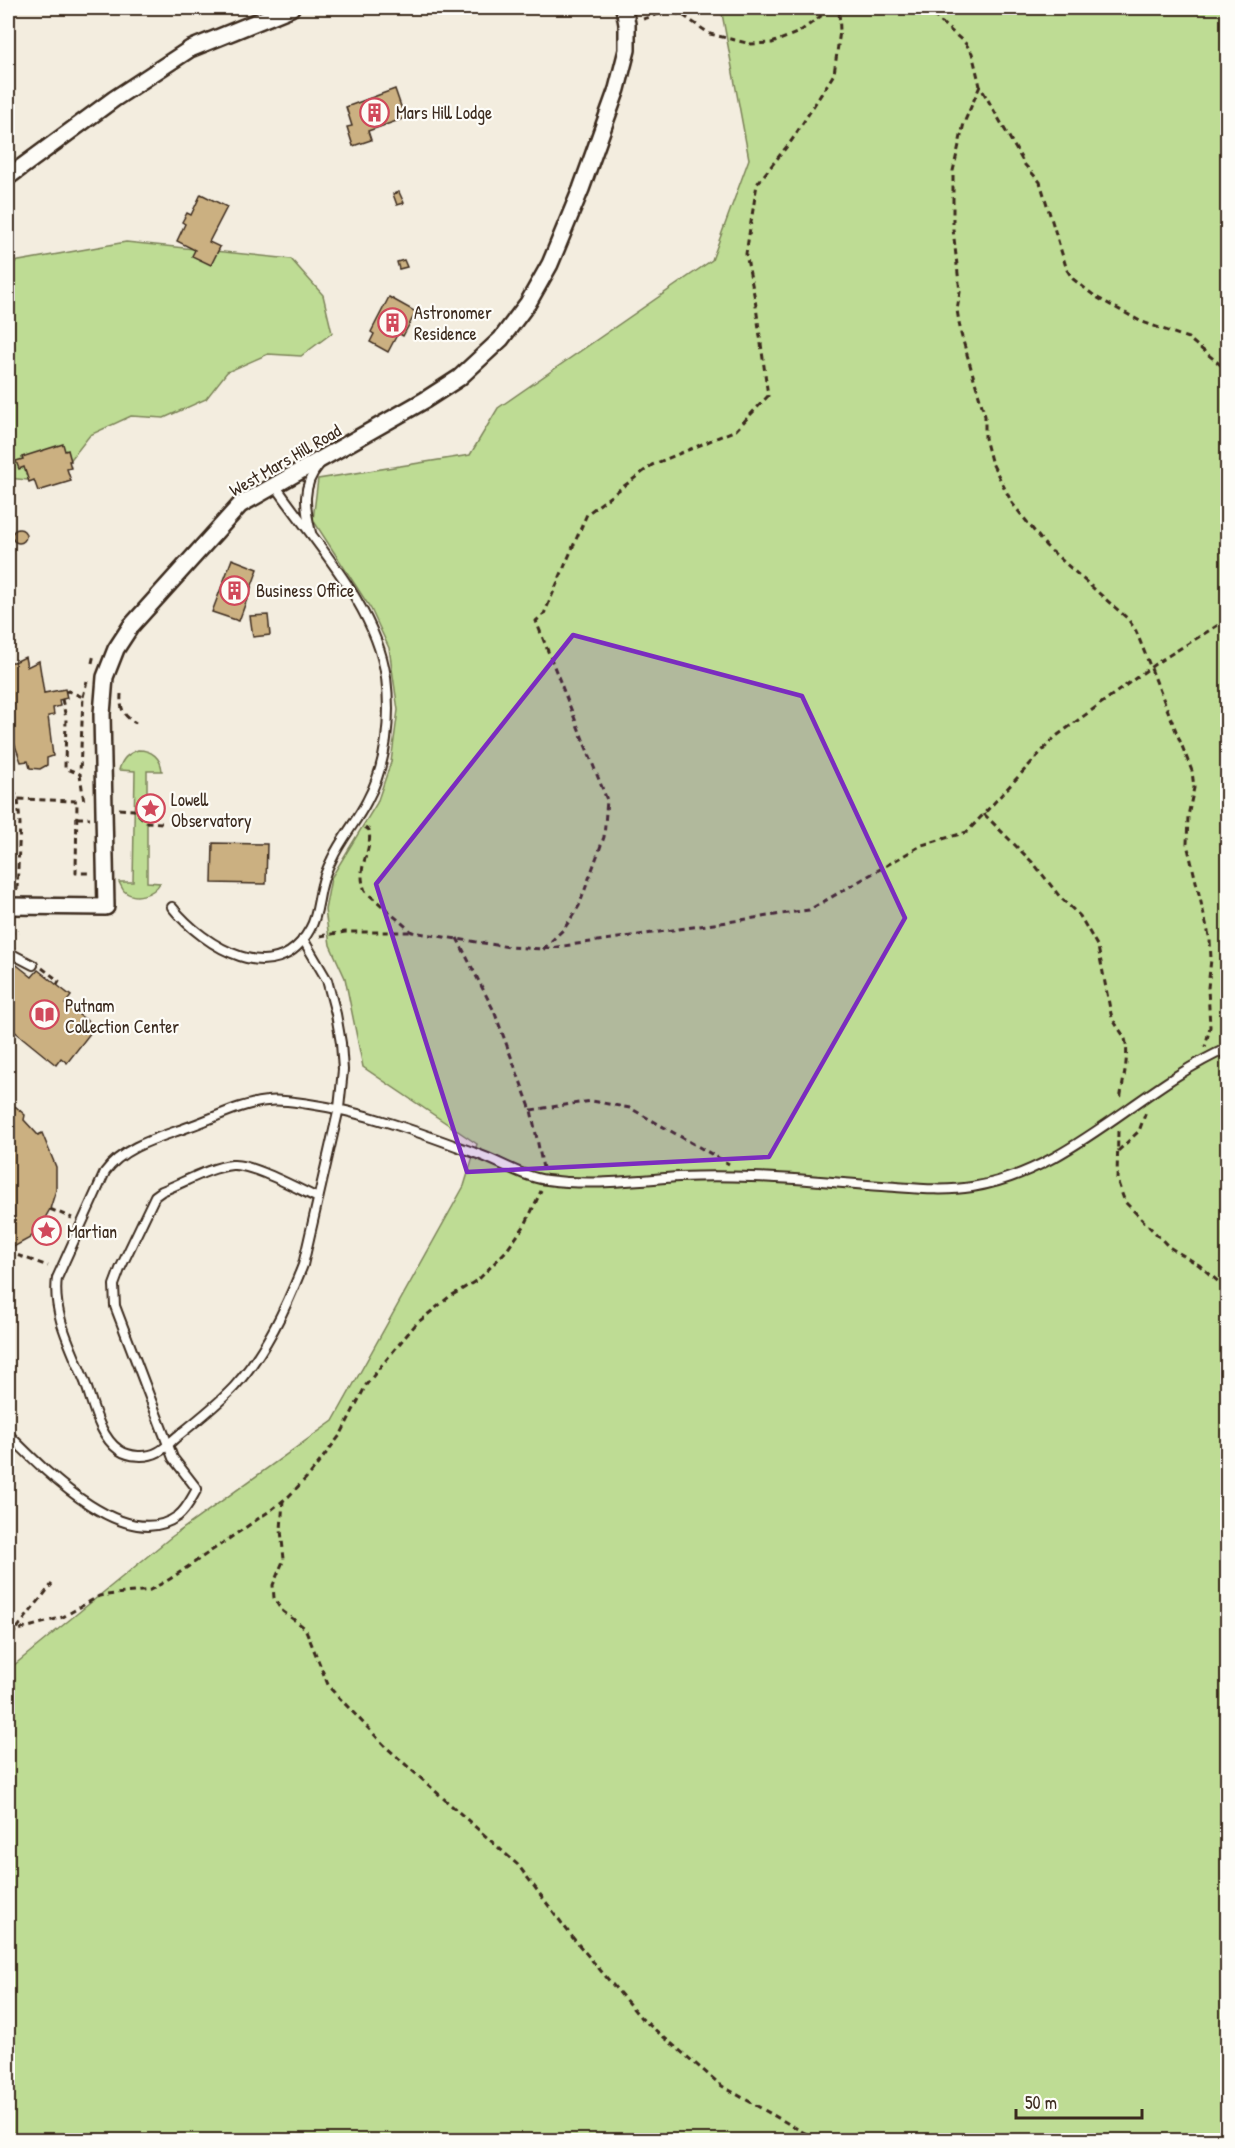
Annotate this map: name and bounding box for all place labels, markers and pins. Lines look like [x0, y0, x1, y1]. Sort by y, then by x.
building icon: Mars Hill Lodge [359, 96, 391, 128]
place label: Mars Hill Lodge [396, 100, 492, 125]
place label: Astronomer Residence [414, 300, 492, 346]
building icon: Astronomer Residence [377, 306, 409, 338]
building icon: Business Office [219, 574, 251, 606]
place label: Business Office [256, 578, 354, 603]
place label: Lowell Observatory [171, 787, 252, 833]
place icon: Lowell Observatory [134, 793, 166, 825]
place label: Putnam Collection Center [65, 993, 179, 1039]
library icon: Putnam Collection Center [28, 999, 60, 1031]
place icon: Martian [30, 1215, 62, 1247]
place label: Martian [67, 1219, 117, 1244]

